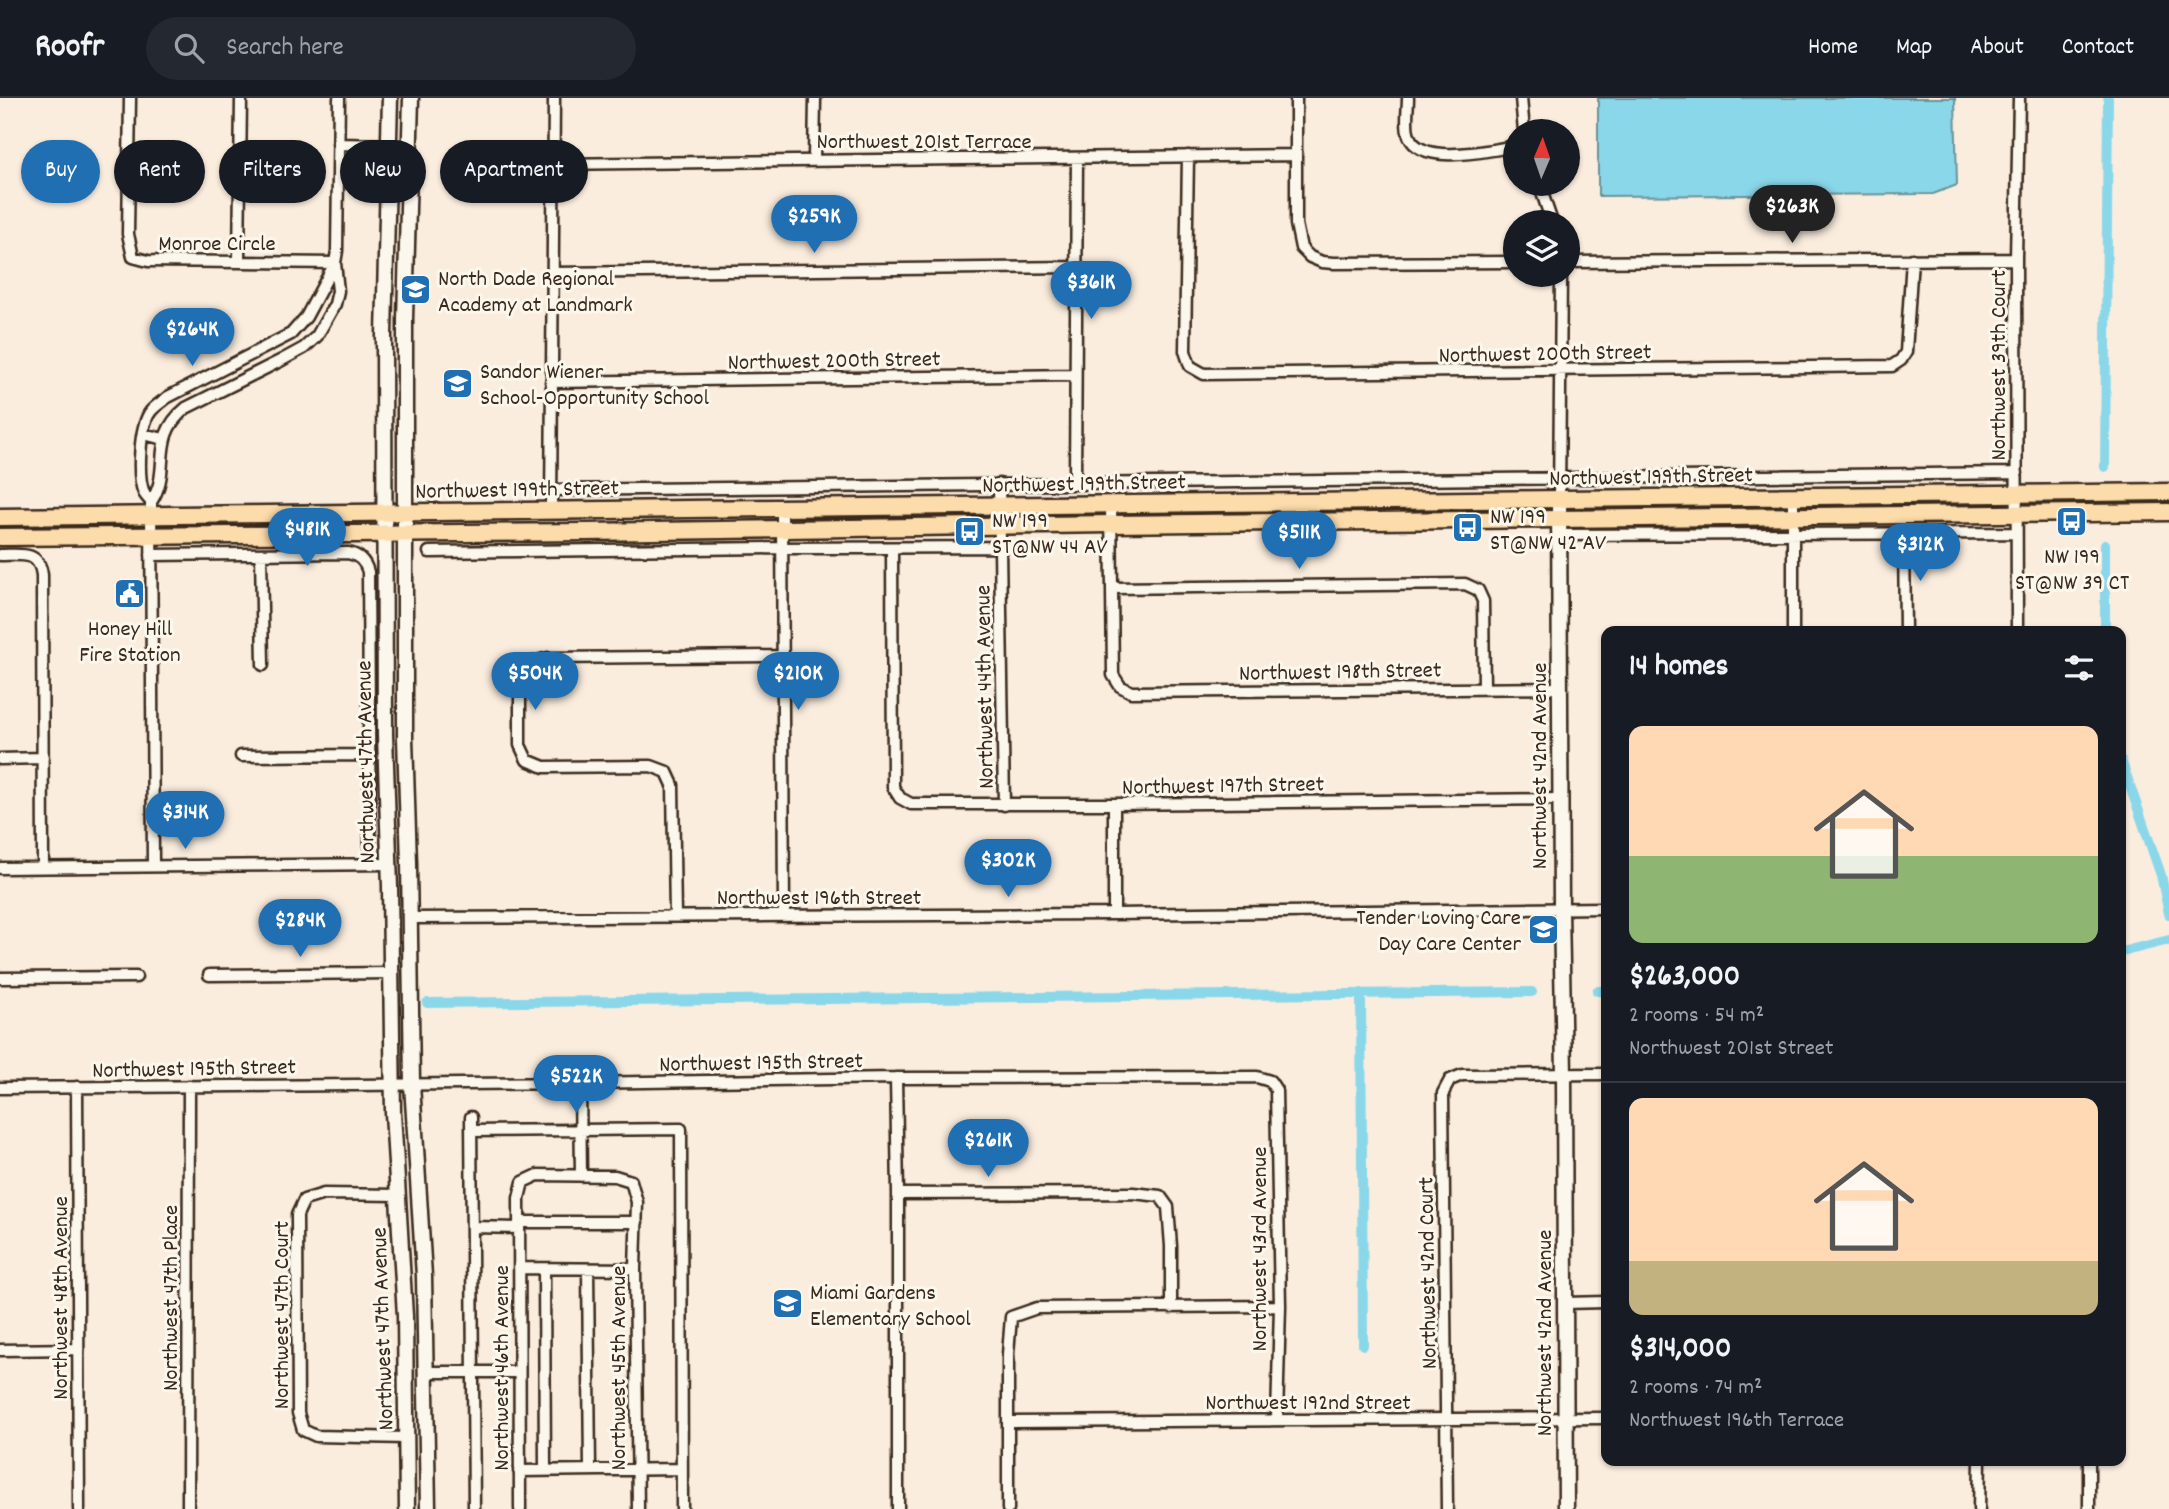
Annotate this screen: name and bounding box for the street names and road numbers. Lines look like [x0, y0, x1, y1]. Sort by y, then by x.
street label: Northwest 201st Terrace [816, 127, 1032, 160]
street label: Monroe Circle [158, 229, 276, 262]
street label: Northwest 39th Court [1984, 269, 2017, 461]
street label: Northwest 200th Street [1438, 337, 1652, 374]
street label: Northwest 200th Street [727, 344, 941, 381]
street label: Northwest 199th Street [1549, 460, 1753, 497]
street label: Northwest 199th Street [982, 467, 1186, 504]
street label: Northwest 199th Street [415, 473, 619, 510]
street label: Northwest 44th Avenue [968, 585, 1005, 789]
street label: Northwest 198th Street [1239, 655, 1442, 692]
street label: Northwest 47th Avenue [349, 660, 386, 864]
street label: Northwest 42nd Avenue [1525, 663, 1558, 869]
street label: Northwest 197th Street [1122, 769, 1324, 806]
street label: Northwest 196th Street [717, 883, 921, 916]
street label: Northwest 195th Street [659, 1046, 863, 1083]
street label: Northwest 195th Street [92, 1052, 296, 1089]
street label: Northwest 43rd Avenue [1245, 1147, 1278, 1351]
street label: Northwest 42nd Court [1411, 1177, 1448, 1369]
street label: Northwest 48th Avenue [46, 1196, 79, 1400]
street label: Northwest 47th Place [156, 1205, 189, 1391]
street label: Northwest 47th Court [267, 1221, 300, 1409]
street label: Northwest 47th Avenue [364, 1227, 405, 1431]
street label: Northwest 42nd Avenue [1530, 1230, 1563, 1436]
street label: Northwest 46th Avenue [487, 1265, 520, 1471]
street label: Northwest 45th Avenue [604, 1266, 637, 1470]
street label: Northwest 192nd Street [1205, 1388, 1411, 1421]

